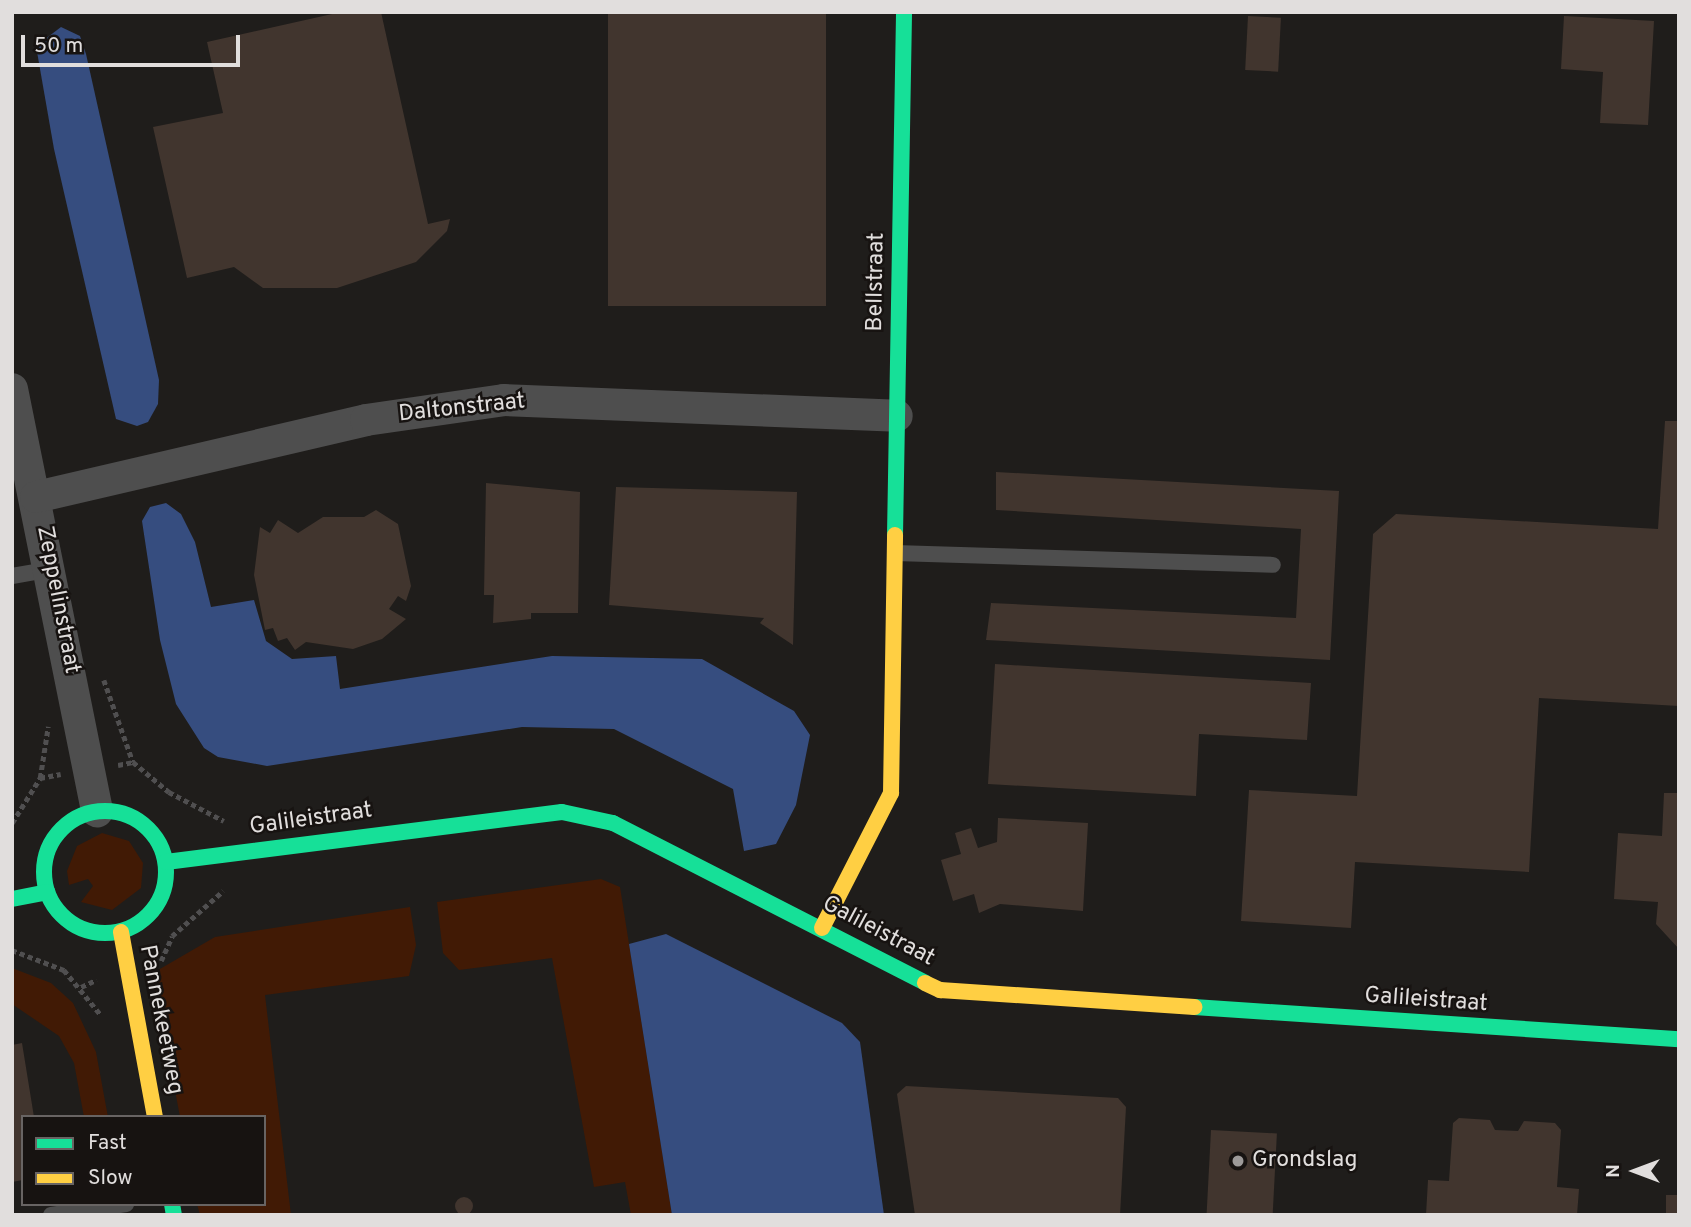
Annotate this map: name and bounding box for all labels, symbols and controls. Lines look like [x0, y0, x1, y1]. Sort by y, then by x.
scale bar [24, 21, 243, 65]
text: 50 m [34, 33, 83, 60]
street label: Bellstraat [862, 232, 892, 332]
street label: Daltonstraat [397, 389, 527, 429]
street label: Zeppelinstraat [29, 524, 85, 676]
street label: Galileistraat [248, 798, 374, 842]
street label: Galileistraat [817, 891, 939, 973]
street label: Pannekeetweg [132, 943, 188, 1097]
street label: Galileistraat [1363, 983, 1489, 1019]
legend [21, 1115, 266, 1206]
text: Fast [88, 1130, 127, 1157]
north arrow [1600, 1136, 1670, 1206]
place label: Grondslag [1252, 1147, 1357, 1175]
marker: Grondslag [1230, 1153, 1246, 1169]
text: N [1602, 1164, 1626, 1178]
text: Slow [88, 1165, 133, 1192]

